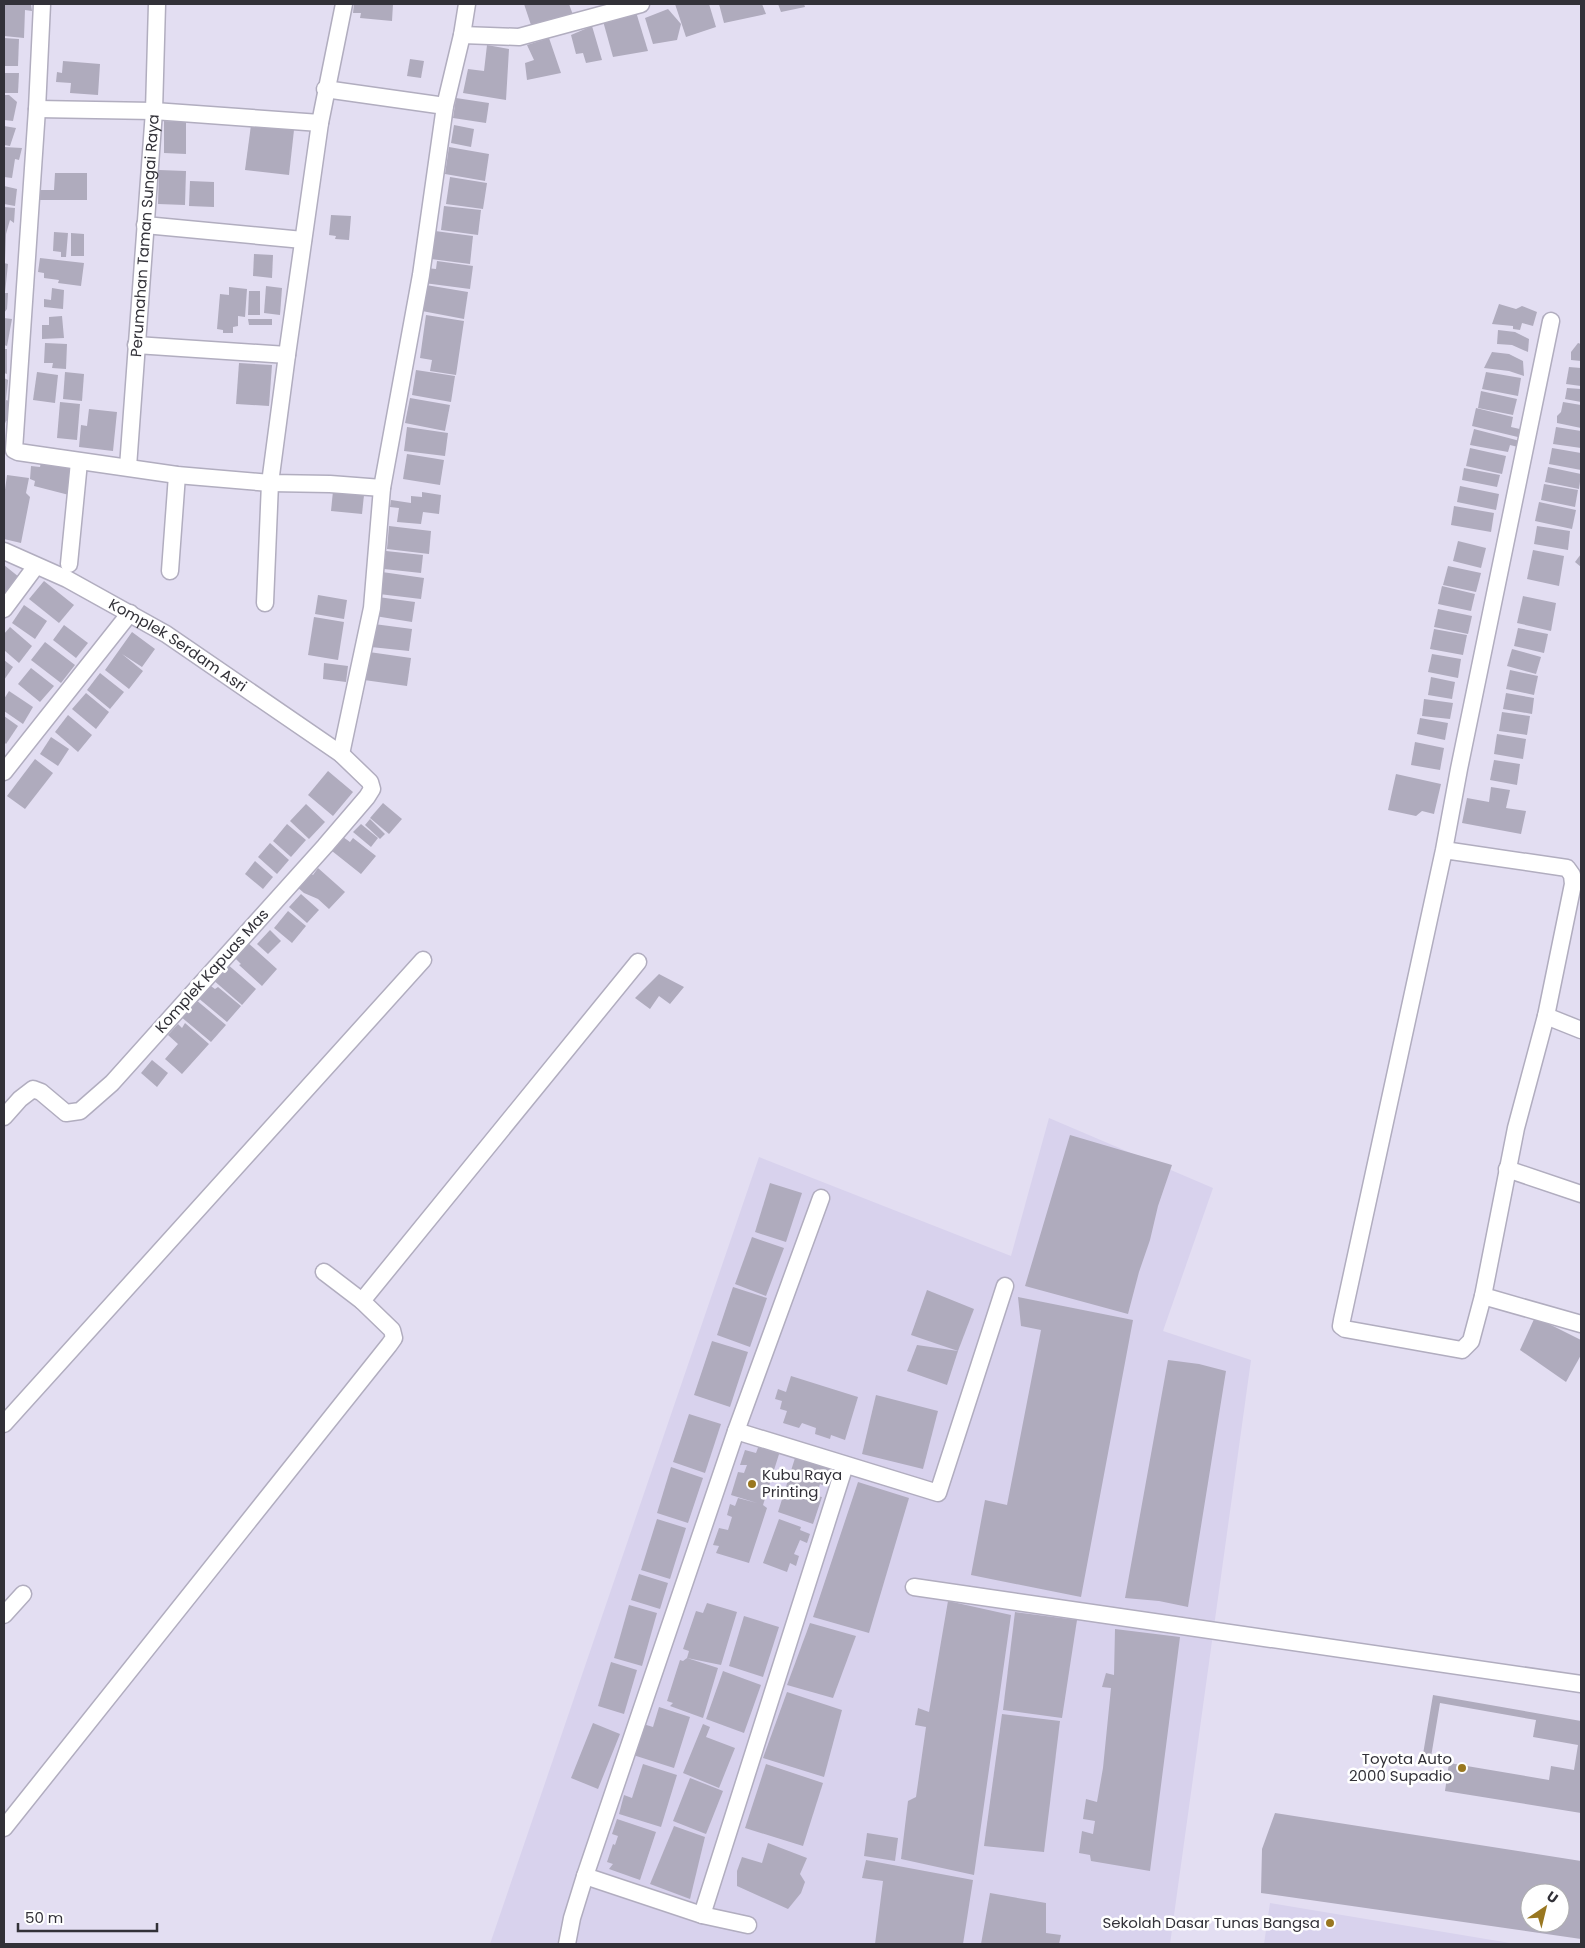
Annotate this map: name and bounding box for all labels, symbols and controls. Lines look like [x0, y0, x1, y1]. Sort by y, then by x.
street label: Perumahan Taman Sungai Raya [125, 113, 164, 358]
street label: Komplek Serdam Asri [105, 593, 251, 696]
street label: Komplek Kapuas Mas [150, 904, 273, 1037]
place label: Kubu Raya Printing [762, 1464, 842, 1502]
marker: Kubu Raya Printing [746, 1478, 758, 1490]
place label: Toyota Auto 2000 Supadio [1349, 1748, 1452, 1786]
marker: Toyota Auto 2000 Supadio [1456, 1762, 1468, 1774]
north arrow [1520, 1883, 1570, 1933]
text: U [1543, 1886, 1562, 1908]
scale bar [18, 1900, 156, 1932]
text: 50 m [25, 1907, 63, 1928]
place label: Sekolah Dasar Tunas Bangsa [1102, 1912, 1320, 1933]
marker: Sekolah Dasar Tunas Bangsa [1324, 1917, 1336, 1929]

